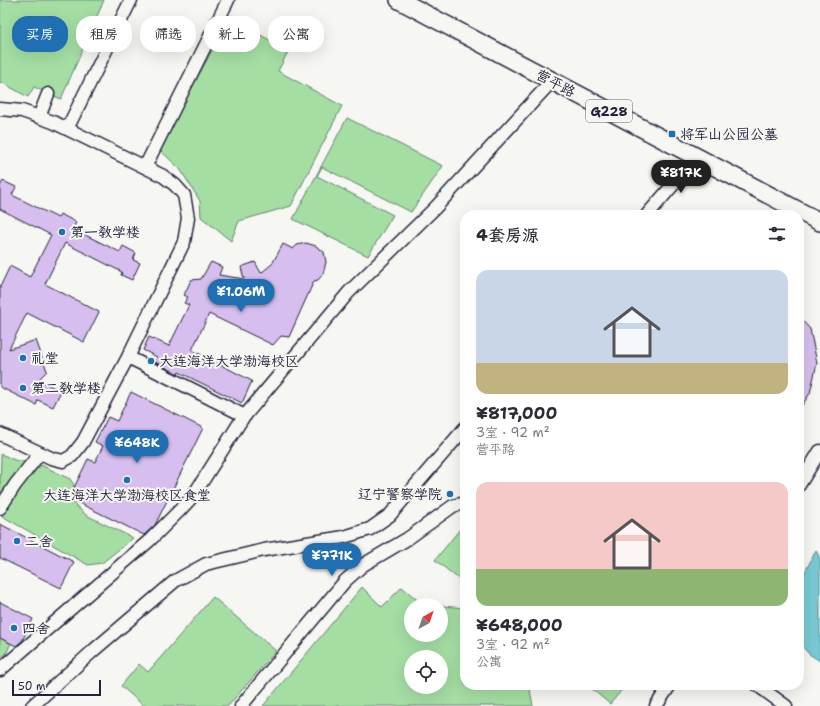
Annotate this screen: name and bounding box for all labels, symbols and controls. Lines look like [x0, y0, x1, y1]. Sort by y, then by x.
chip: 买房 [12, 16, 68, 52]
chip: 租房 [76, 16, 132, 52]
chip: 筛选 [140, 16, 196, 52]
chip: 新上 [204, 16, 260, 52]
chip: 公寓 [268, 16, 324, 52]
street label: 营平路 [533, 65, 579, 101]
road number: G228 [586, 100, 632, 122]
place label: 将军山公园公墓 [680, 125, 778, 143]
marker: 将军山公园公墓 [667, 129, 677, 139]
pin: ¥817K [653, 160, 709, 194]
text: ¥817K [660, 164, 702, 181]
place label: 第一教学楼 [70, 223, 140, 241]
icon: filters [766, 223, 788, 245]
text: 4套房源 [476, 224, 539, 246]
marker: 第一教学楼 [57, 227, 67, 237]
pin: ¥1.06M [208, 279, 274, 313]
text: ¥1.06M [217, 283, 265, 300]
icon: home [596, 296, 668, 368]
place label: 礼堂 [31, 349, 59, 367]
place label: 大连海洋大学渤海校区 [159, 352, 299, 370]
marker: 礼堂 [18, 353, 28, 363]
marker: 大连海洋大学渤海校区 [146, 356, 156, 366]
place label: 第二教学楼 [31, 379, 101, 397]
marker: 第二教学楼 [18, 383, 28, 393]
text: ¥817,000 [476, 402, 557, 424]
text: 3室 · 92 m² [476, 424, 550, 441]
pin: ¥648K [109, 430, 165, 464]
text: ¥648K [114, 434, 160, 451]
text: 营平路 [476, 441, 515, 458]
marker: 大连海洋大学渤海校区食堂 [122, 475, 132, 485]
place label: 辽宁警察学院 [358, 485, 442, 503]
place label: 大连海洋大学渤海校区食堂 [43, 486, 211, 504]
marker: 辽宁警察学院 [445, 489, 455, 499]
icon: home [596, 508, 668, 580]
place label: 二舍 [25, 532, 53, 550]
marker: 二舍 [12, 536, 22, 546]
pin: ¥771K [304, 543, 360, 577]
text: ¥771K [311, 547, 353, 564]
north arrow [404, 598, 448, 642]
map controls [404, 598, 448, 694]
text: ¥648,000 [476, 614, 563, 636]
place label: 四舍 [22, 619, 50, 637]
marker: 四舍 [9, 623, 19, 633]
text: 3室 · 92 m² [476, 636, 550, 653]
button: locate [404, 650, 448, 694]
text: 公寓 [476, 653, 502, 670]
scale bar [12, 678, 101, 697]
text: 50 m [18, 679, 46, 694]

